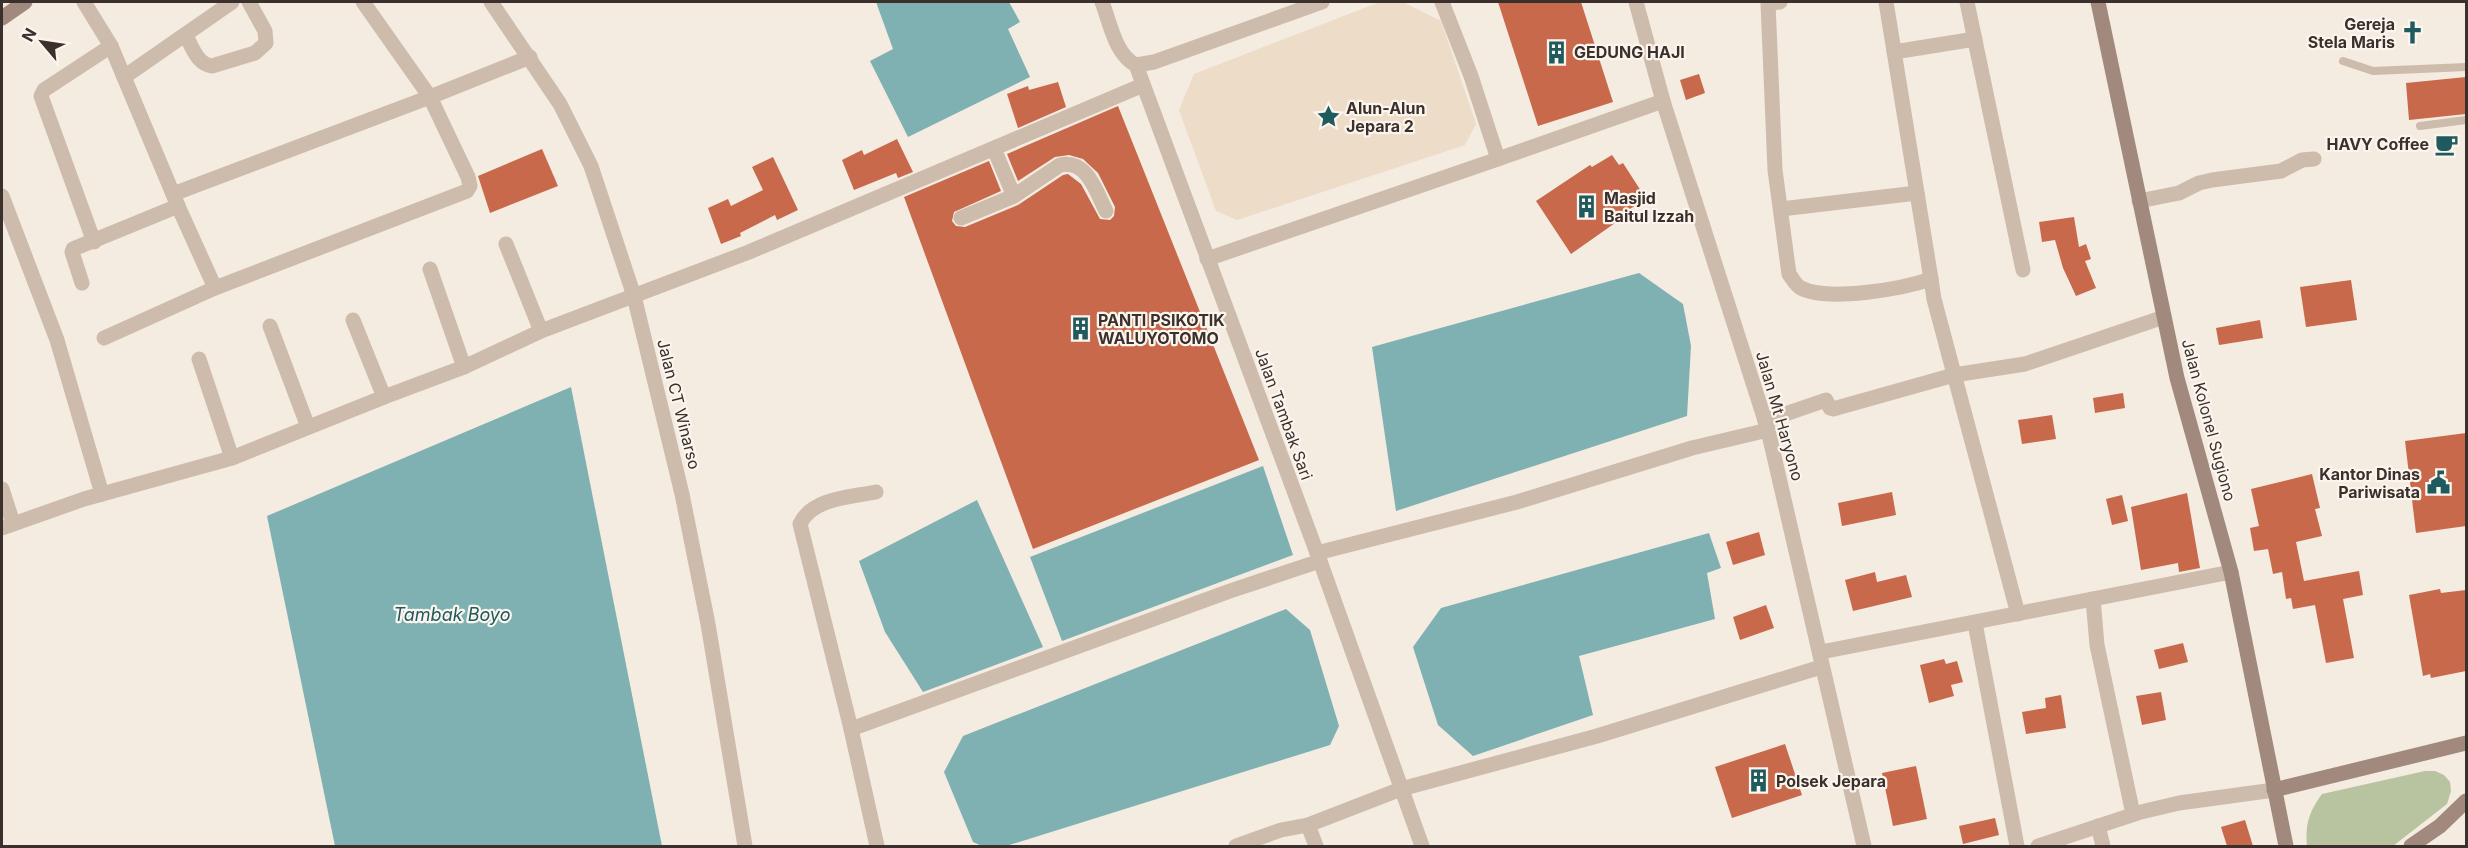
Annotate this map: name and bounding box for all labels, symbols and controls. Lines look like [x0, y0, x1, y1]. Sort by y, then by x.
north arrow [12, 12, 72, 72]
place label: Gereja Stela Maris [2308, 14, 2395, 52]
church icon: Gereja Stela Maris [2400, 20, 2426, 46]
text: N [17, 25, 41, 45]
building icon: GEDUNG HAJI [1543, 39, 1569, 65]
place label: GEDUNG HAJI [1574, 42, 1685, 62]
place label: Alun-Alun Jepara 2 [1346, 98, 1425, 136]
place icon: Alun-Alun Jepara 2 [1315, 104, 1341, 130]
cafe icon: HAVY Coffee [2434, 131, 2460, 157]
place label: HAVY Coffee [2327, 134, 2429, 154]
place label: Masjid Baitul Izzah [1604, 188, 1694, 226]
building icon: Masjid Baitul Izzah [1573, 194, 1599, 220]
place label: PANTI PSIKOTIK WALUYOTOMO [1098, 310, 1225, 348]
building icon: PANTI PSIKOTIK WALUYOTOMO [1067, 316, 1093, 342]
street label: Jalan CT Winarso [653, 337, 705, 471]
street label: Jalan Kolonel Sugiono [2178, 337, 2240, 503]
street label: Jalan Tambak Sari [1251, 345, 1317, 483]
street label: Jalan Mt Haryono [1752, 349, 1808, 483]
place label: Kantor Dinas Pariwisata [2319, 464, 2420, 502]
public building icon: Kantor Dinas Pariwisata [2425, 470, 2451, 496]
water label: Tambak Boyo [394, 604, 510, 625]
building icon: Polsek Jepara [1745, 768, 1771, 794]
place label: Polsek Jepara [1776, 771, 1886, 791]

